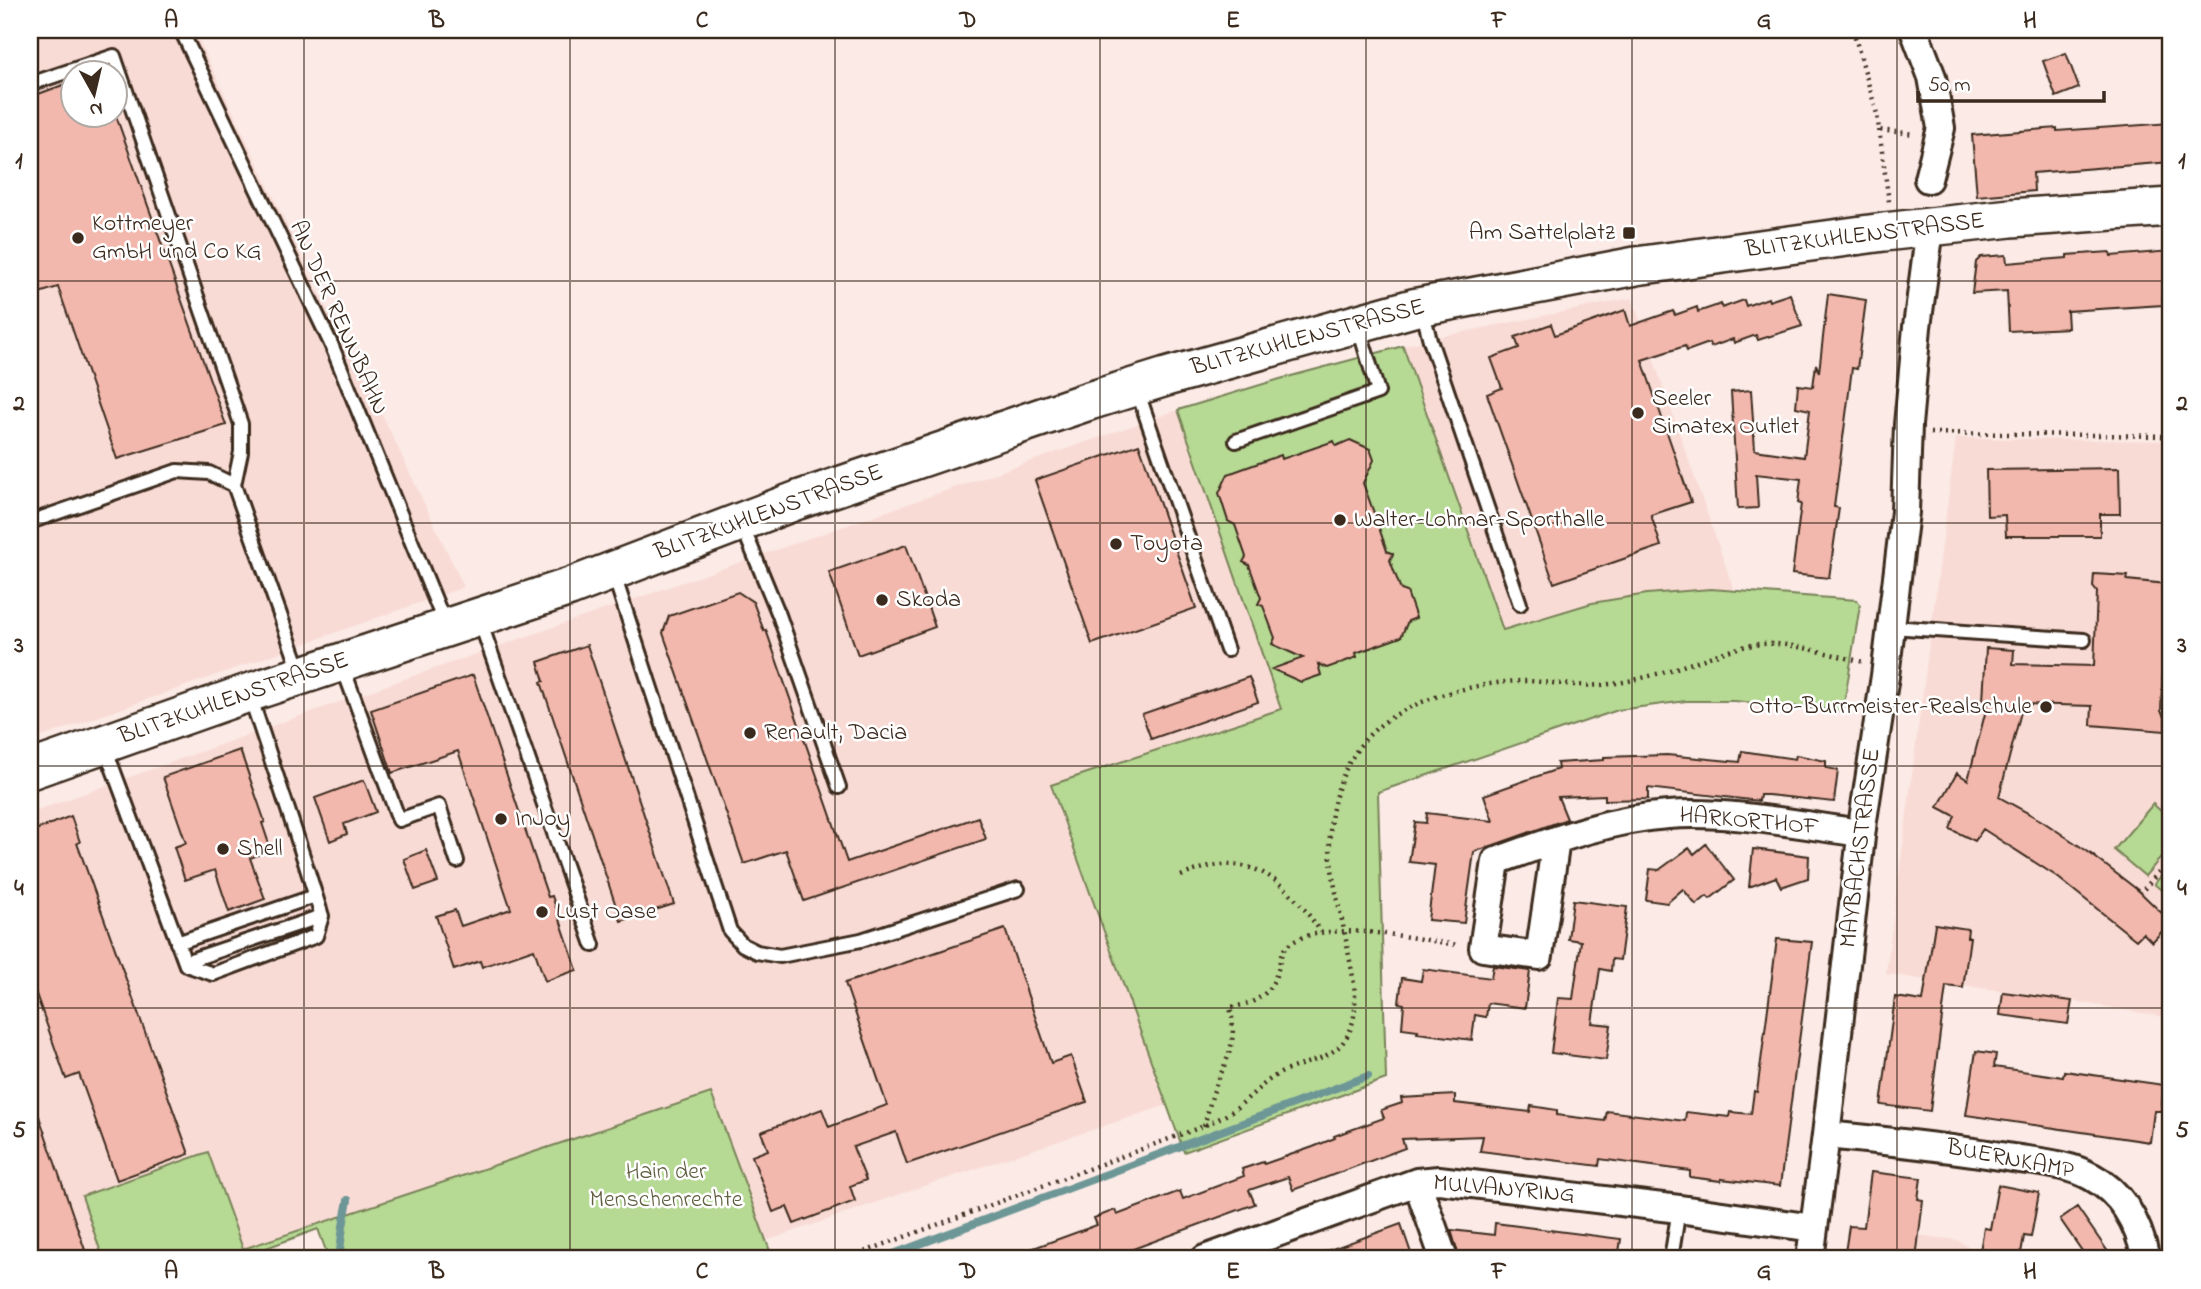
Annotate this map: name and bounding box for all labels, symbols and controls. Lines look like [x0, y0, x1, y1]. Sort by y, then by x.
text: A [164, 5, 178, 38]
text: B [428, 5, 445, 38]
text: C [696, 5, 709, 38]
text: D [959, 5, 976, 38]
text: E [1226, 5, 1240, 38]
text: F [1491, 5, 1507, 38]
text: G [1757, 5, 1771, 38]
text: H [2023, 5, 2037, 38]
north arrow [60, 60, 130, 130]
scale bar [1918, 60, 2103, 104]
text: 50 m [1928, 71, 1971, 101]
text: N [88, 94, 104, 123]
text: 1 [15, 146, 23, 179]
text: 1 [2178, 146, 2186, 179]
street label: BLITZKUHLENSTRASSE [1742, 204, 1987, 268]
place label: Kottmeyer GmbH und Co KG [92, 207, 262, 270]
street label: AN DER RENNBAHN [279, 215, 397, 421]
place label: Am Sattelplatz [1469, 216, 1616, 251]
marker: Am Sattelplatz [1621, 225, 1637, 241]
marker: Kottmeyer GmbH und Co KG [70, 230, 86, 246]
street label: BLITZKUHLENSTRASSE [1186, 290, 1429, 386]
place label: Seeler Simatex Outlet [1652, 382, 1799, 445]
text: 2 [12, 388, 25, 421]
text: 2 [2175, 388, 2188, 421]
marker: Seeler Simatex Outlet [1630, 405, 1646, 421]
street label: BLITZKUHLENSTRASSE [649, 455, 888, 571]
place label: Walter-Lohmar-Sporthalle [1354, 503, 1605, 538]
marker: Walter-Lohmar-Sporthalle [1332, 512, 1348, 528]
place label: Toyota [1130, 527, 1203, 563]
marker: Toyota [1108, 536, 1124, 552]
place label: Skoda [896, 583, 961, 618]
marker: Skoda [874, 592, 890, 608]
text: 3 [13, 630, 24, 663]
text: 3 [2176, 630, 2187, 663]
street label: BLITZKUHLENSTRASSE [113, 643, 354, 755]
place label: Otto-Burrmeister-Realschule [1749, 690, 2032, 725]
marker: Otto-Burrmeister-Realschule [2038, 699, 2054, 715]
place label: Renault, Dacia [764, 716, 907, 751]
marker: Renault, Dacia [742, 725, 758, 741]
street label: MAYBACHSTRASSE [1831, 746, 1891, 950]
street label: HARKORTHOF [1678, 798, 1821, 846]
place label: InJoy [515, 802, 570, 838]
marker: InJoy [493, 811, 509, 827]
place label: Shell [237, 832, 283, 867]
marker: Shell [215, 841, 231, 857]
text: 4 [14, 873, 24, 906]
text: 4 [2177, 873, 2187, 906]
place label: Lust Oase [556, 895, 657, 930]
marker: Lust Oase [534, 904, 550, 920]
text: 5 [12, 1115, 26, 1148]
text: 5 [2175, 1115, 2189, 1148]
street label: BUERNKAMP [1942, 1130, 2077, 1190]
park label: Hain der Menschenrechte [589, 1155, 743, 1218]
street label: MULVANYRING [1432, 1166, 1576, 1214]
text: A [164, 1256, 178, 1289]
text: B [428, 1256, 445, 1289]
text: C [696, 1256, 709, 1289]
text: D [959, 1256, 976, 1289]
text: E [1226, 1256, 1240, 1289]
text: F [1491, 1256, 1507, 1289]
text: G [1757, 1256, 1771, 1289]
text: H [2023, 1256, 2037, 1289]

